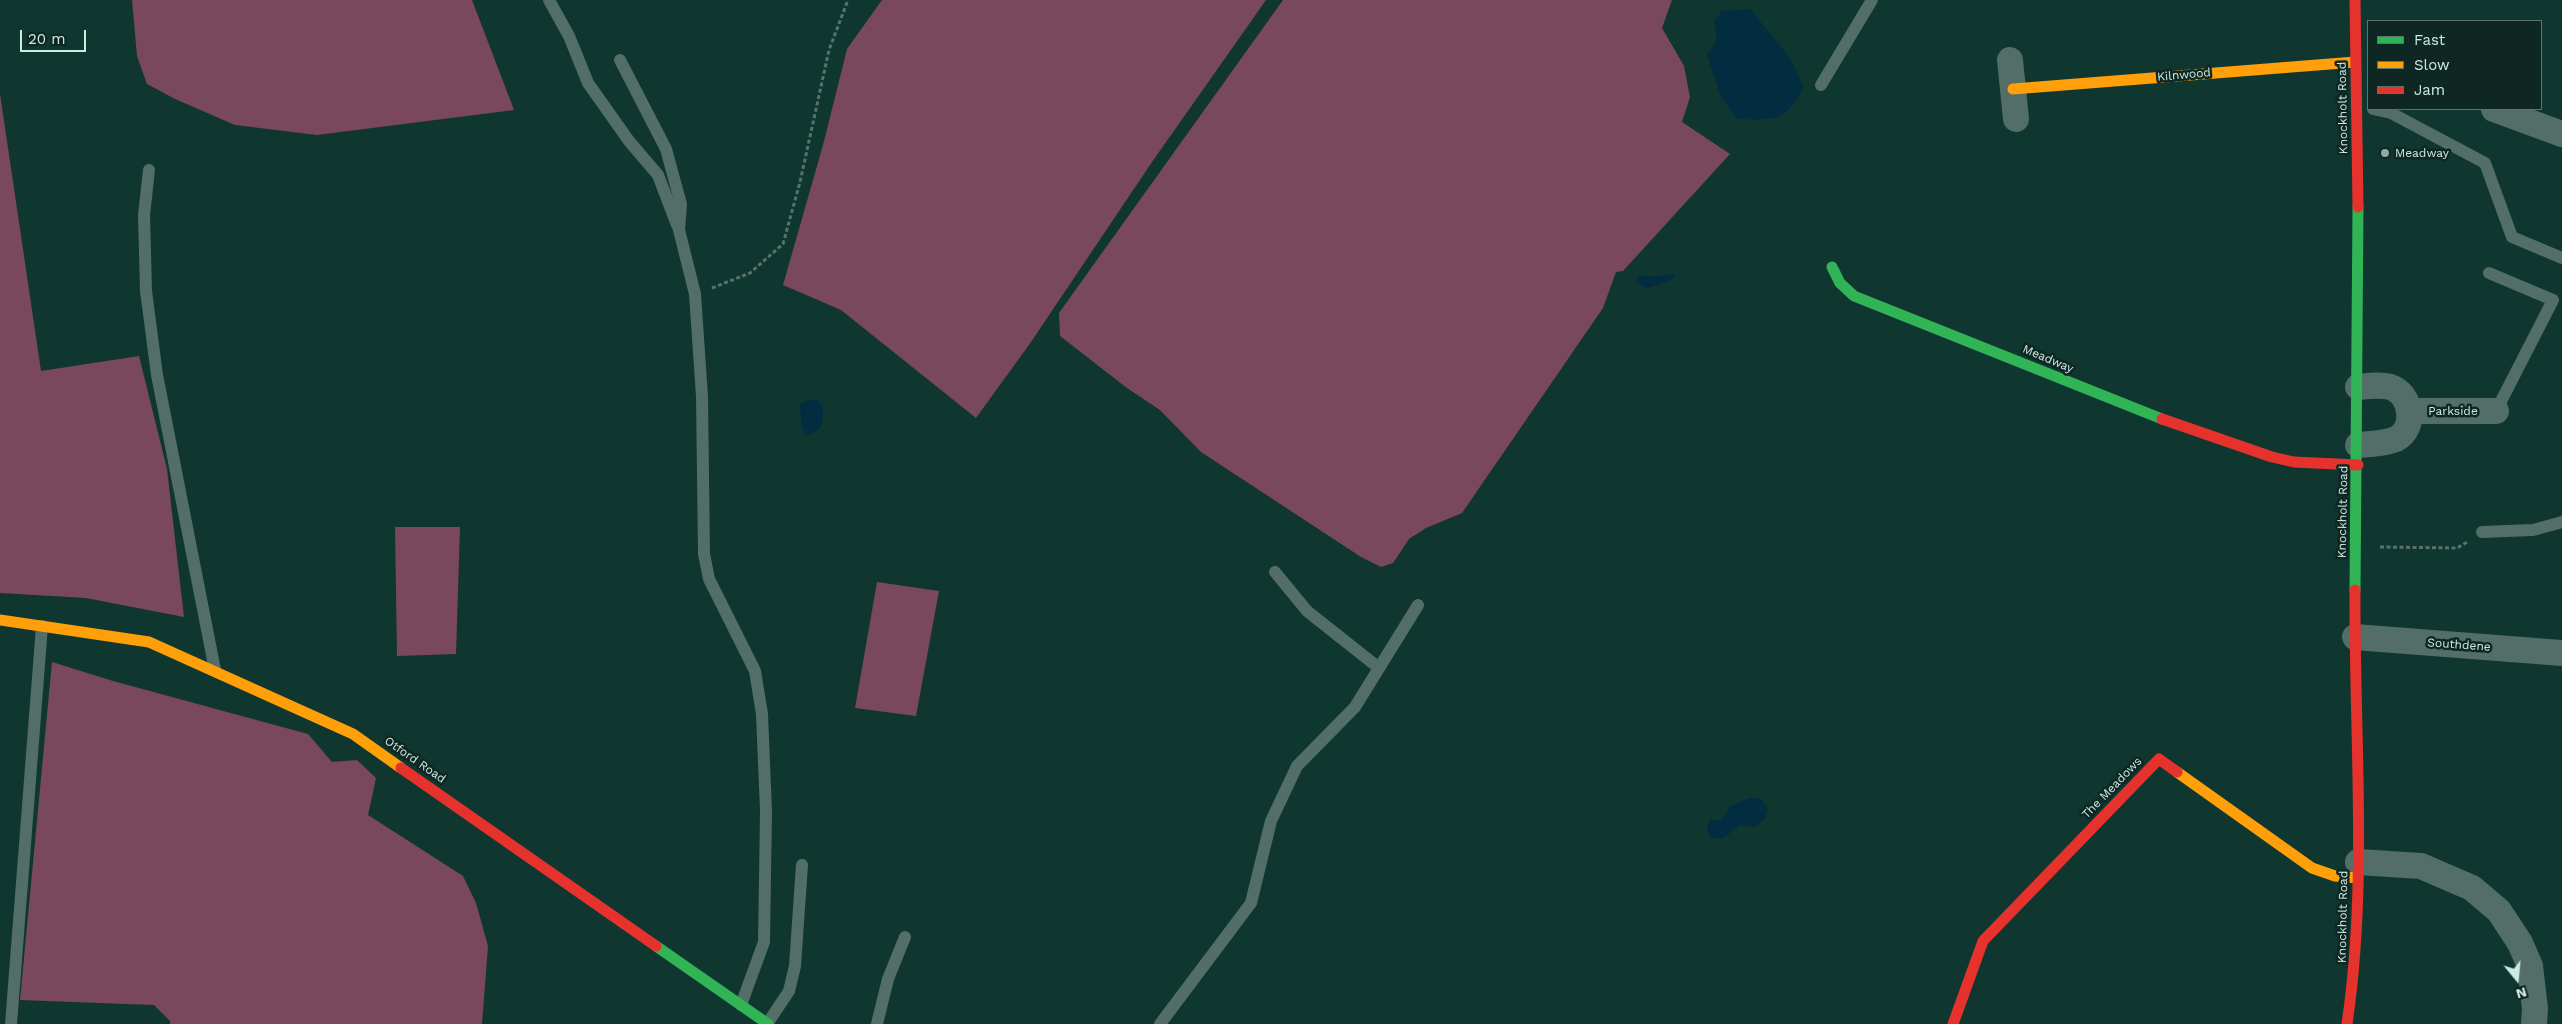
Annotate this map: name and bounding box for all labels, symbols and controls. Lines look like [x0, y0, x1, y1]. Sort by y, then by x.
scale bar [22, 20, 89, 52]
legend [2367, 20, 2542, 110]
text: 20 m [28, 30, 66, 48]
text: Fast [2414, 31, 2445, 49]
text: Slow [2414, 56, 2450, 74]
street label: Knockholt Road [2335, 62, 2351, 154]
street label: Kilnwood [2157, 65, 2211, 85]
text: Jam [2414, 81, 2445, 99]
place label: Meadway [2395, 146, 2449, 160]
marker: Meadway [2379, 147, 2391, 159]
street label: Meadway [2020, 342, 2076, 376]
street label: Parkside [2428, 404, 2478, 418]
street label: Knockholt Road [2335, 466, 2351, 558]
street label: Southdene [2427, 636, 2491, 654]
street label: Otford Road [382, 734, 448, 786]
street label: The Meadows [2079, 754, 2145, 822]
street label: Knockholt Road [2335, 871, 2351, 963]
north arrow [2492, 954, 2542, 1004]
text: N [2514, 984, 2529, 1003]

